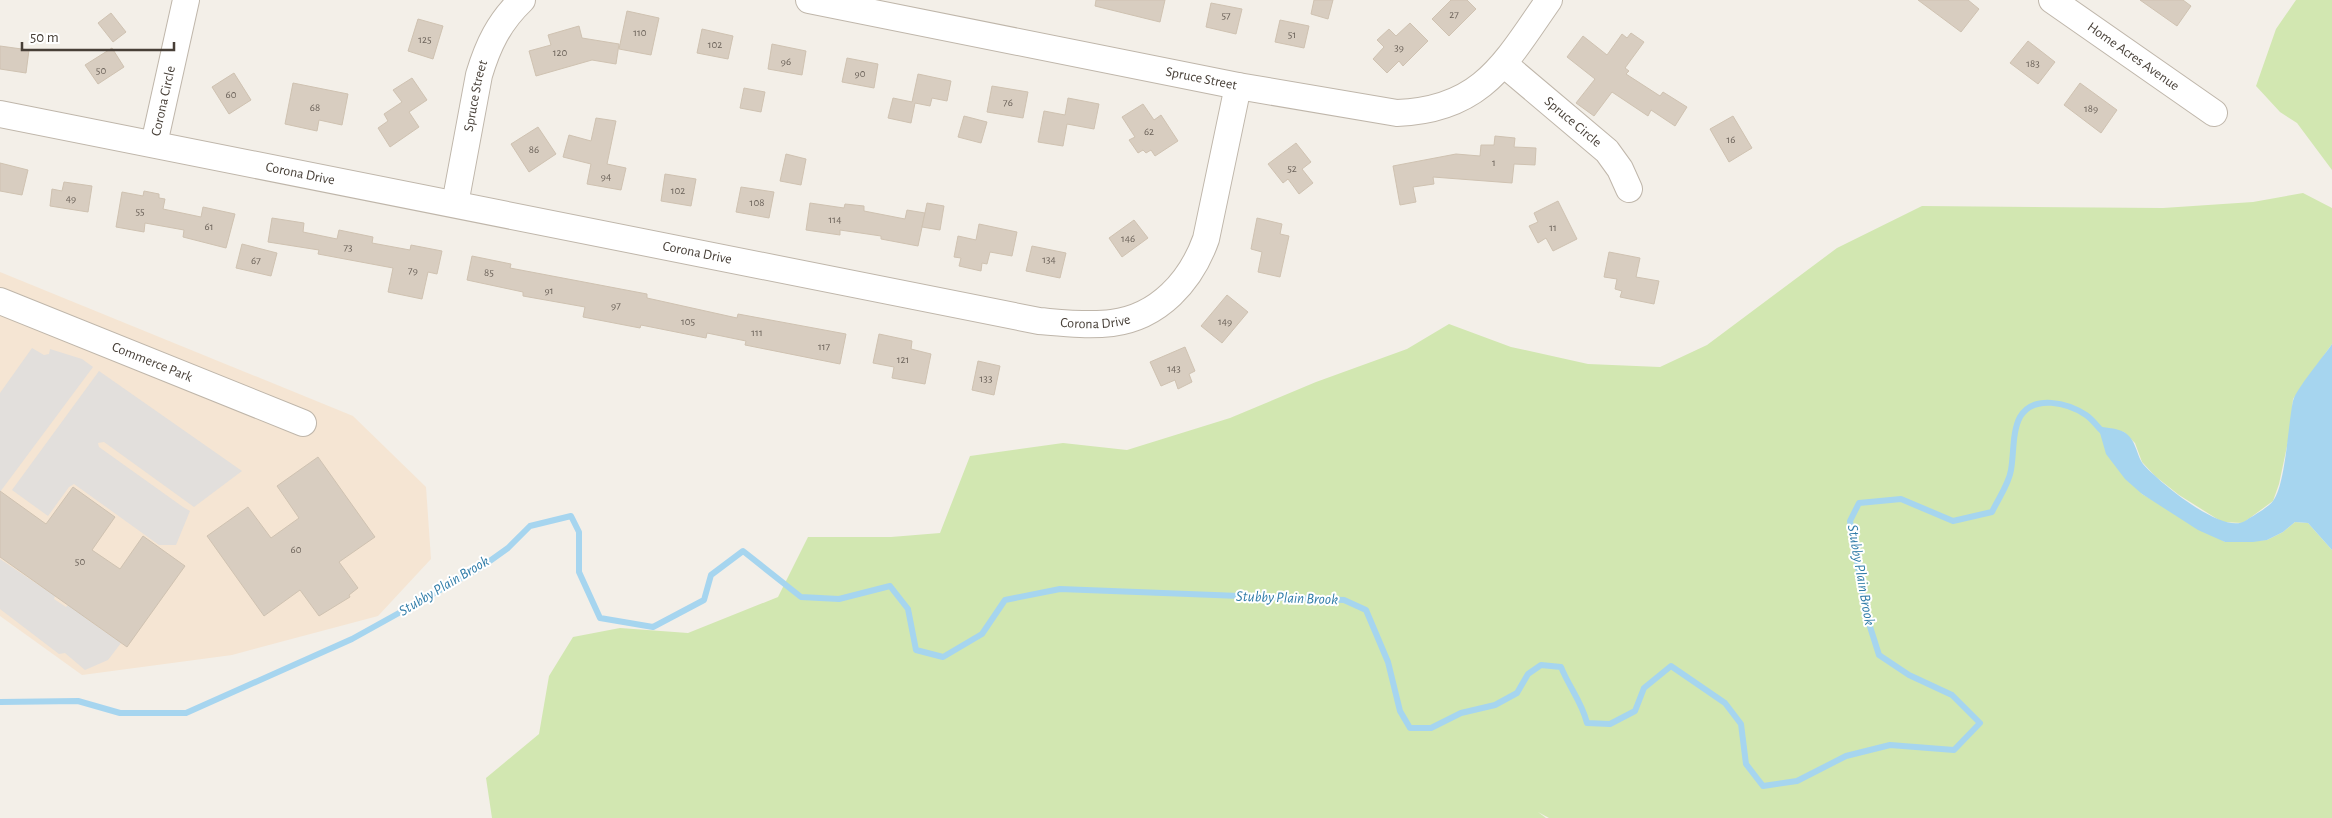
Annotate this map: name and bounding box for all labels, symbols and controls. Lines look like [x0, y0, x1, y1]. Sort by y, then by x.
house number: 27 [1449, 9, 1459, 20]
house number: 57 [1221, 10, 1231, 21]
scale bar [22, 20, 175, 52]
street label: Home Acres Avenue [2085, 20, 2182, 93]
house number: 110 [633, 27, 647, 38]
house number: 51 [1288, 29, 1296, 40]
text: 50 m [30, 30, 59, 45]
house number: 125 [418, 34, 432, 45]
house number: 102 [708, 39, 722, 50]
house number: 39 [1394, 42, 1404, 53]
house number: 120 [553, 47, 567, 58]
house number: 96 [781, 56, 791, 67]
street label: Spruce Street [462, 58, 491, 133]
house number: 183 [2026, 58, 2040, 69]
house number: 50 [96, 65, 106, 76]
street label: Corona Circle [149, 65, 178, 137]
street label: Spruce Street [1164, 65, 1239, 93]
house number: 90 [855, 68, 866, 79]
house number: 60 [226, 89, 237, 100]
street label: Spruce Circle [1542, 94, 1604, 150]
house number: 76 [1003, 97, 1013, 108]
house number: 68 [310, 102, 320, 113]
house number: 189 [2084, 103, 2098, 114]
house number: 62 [1144, 126, 1154, 137]
house number: 16 [1727, 134, 1735, 145]
house number: 86 [529, 144, 539, 155]
house number: 1 [1492, 157, 1496, 168]
street label: Corona Drive [264, 160, 336, 188]
house number: 52 [1287, 163, 1297, 174]
house number: 94 [601, 171, 611, 182]
house number: 102 [671, 185, 685, 196]
house number: 49 [66, 193, 76, 204]
house number: 108 [750, 197, 764, 208]
house number: 55 [135, 206, 145, 217]
house number: 114 [829, 214, 841, 225]
house number: 61 [205, 221, 213, 232]
house number: 11 [1549, 222, 1557, 233]
house number: 146 [1121, 233, 1135, 244]
street label: Corona Drive [662, 239, 733, 267]
house number: 73 [343, 242, 353, 253]
house number: 134 [1042, 254, 1056, 265]
house number: 67 [251, 255, 261, 266]
house number: 79 [408, 265, 418, 276]
house number: 85 [484, 267, 494, 278]
house number: 91 [545, 285, 553, 296]
house number: 97 [611, 300, 621, 311]
street label: Corona Drive [1060, 312, 1132, 331]
house number: 105 [681, 316, 695, 327]
house number: 149 [1218, 316, 1232, 327]
house number: 111 [751, 327, 763, 338]
street label: Commerce Park [110, 340, 195, 385]
house number: 117 [818, 341, 830, 352]
house number: 121 [897, 354, 909, 365]
house number: 143 [1167, 363, 1181, 374]
house number: 133 [980, 373, 993, 384]
water label: Stubby Plain Brook [1845, 523, 1877, 627]
house number: 60 [291, 544, 302, 555]
water label: Stubby Plain Brook [396, 553, 492, 619]
house number: 50 [75, 556, 85, 567]
water label: Stubby Plain Brook [1236, 589, 1338, 607]

